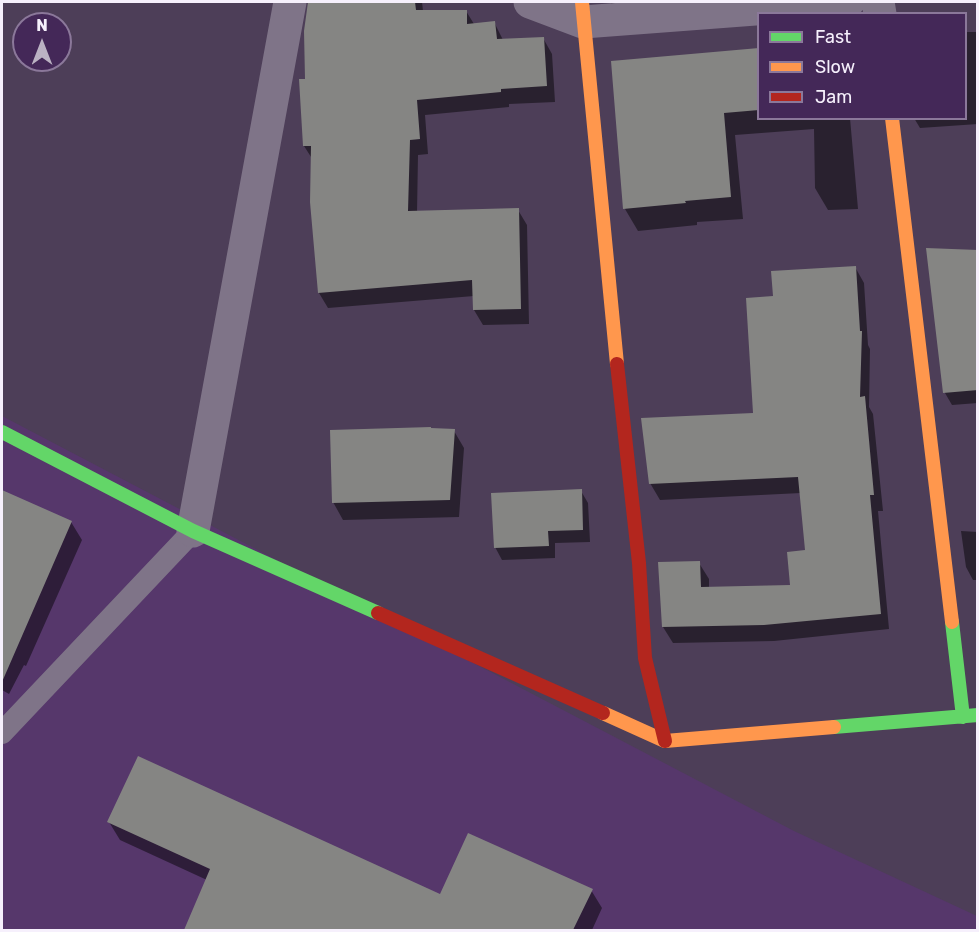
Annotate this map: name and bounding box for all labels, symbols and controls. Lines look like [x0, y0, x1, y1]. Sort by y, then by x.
north arrow [12, 12, 72, 72]
legend [757, 12, 967, 120]
text: N [36, 16, 48, 35]
text: Fast [815, 26, 851, 48]
text: Slow [815, 56, 855, 78]
text: Jam [815, 86, 852, 108]

